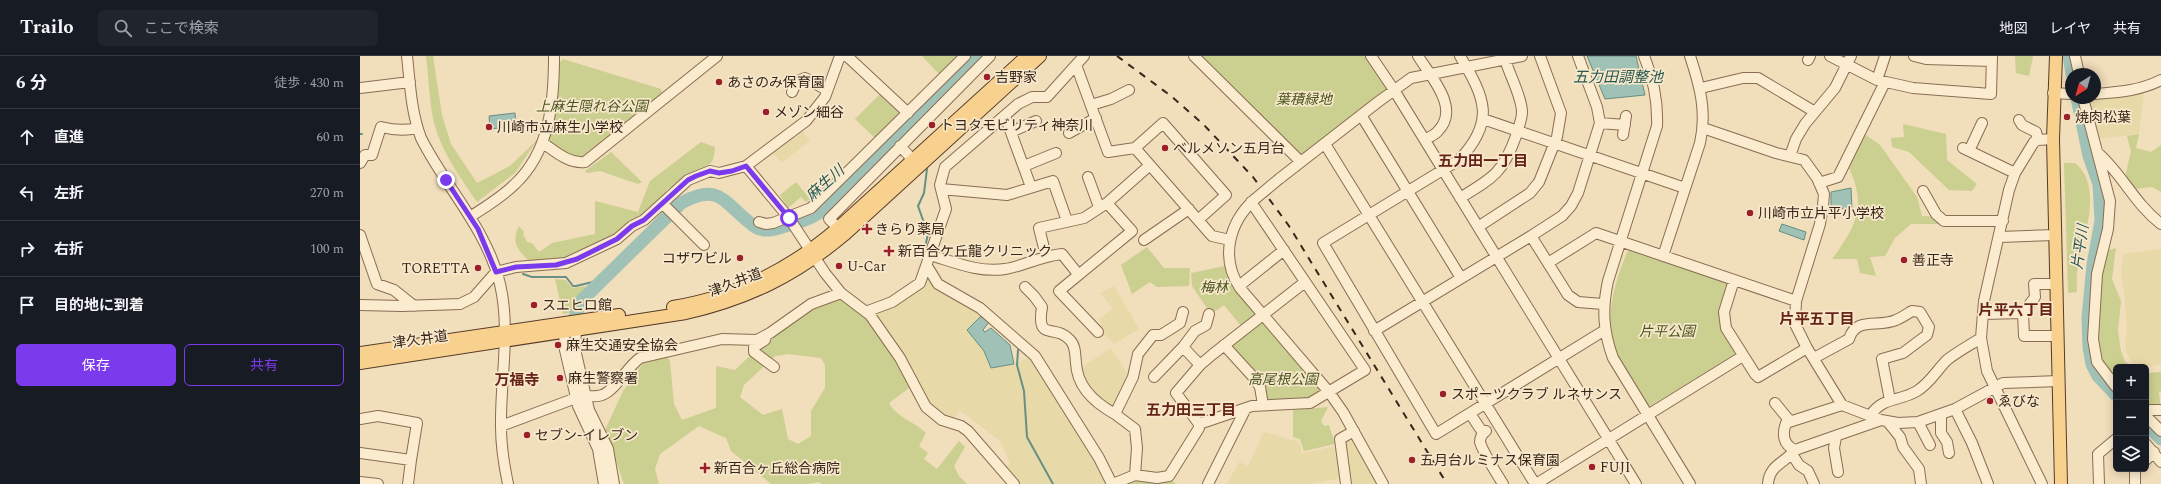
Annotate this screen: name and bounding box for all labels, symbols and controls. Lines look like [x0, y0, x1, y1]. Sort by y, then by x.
search box [98, 10, 378, 46]
text: Trailo [20, 13, 74, 42]
icon: search [112, 17, 134, 39]
text: ここで検索 [144, 17, 219, 40]
text: 地図 [1999, 18, 2027, 39]
text: レイヤ [2049, 18, 2091, 39]
text: 共有 [2113, 18, 2141, 39]
water label: 五力田調整池 [1573, 66, 1665, 89]
place label: 吉野家 [995, 67, 1037, 88]
north arrow [2065, 68, 2101, 104]
text: 6 分 [16, 70, 47, 96]
place label: あさのみ保育園 [727, 72, 825, 93]
marker: 吉野家 [982, 72, 992, 82]
text: 徒歩 · 430 m [274, 73, 344, 93]
marker: あさのみ保育園 [714, 77, 724, 87]
park label: 葉積緑地 [1276, 89, 1334, 110]
park label: 上麻生隠れ谷公園 [536, 96, 650, 117]
place label: メゾン細谷 [774, 102, 844, 123]
marker: メゾン細谷 [761, 107, 771, 117]
place label: 焼肉松葉 [2075, 107, 2131, 128]
marker: 焼肉松葉 [2062, 112, 2072, 122]
place label: トヨタモビリティ神奈川 [940, 115, 1093, 136]
place label: 川崎市立麻生小学校 [497, 117, 623, 138]
marker: トヨタモビリティ神奈川 [927, 120, 937, 130]
marker: 川崎市立麻生小学校 [484, 122, 494, 132]
icon: ahead [16, 126, 38, 148]
text: 直進 [54, 126, 84, 149]
text: 60 m [317, 127, 344, 147]
place label: ベルメソン五月台 [1173, 138, 1285, 159]
marker: ベルメソン五月台 [1160, 143, 1170, 153]
district label: 五力田一丁目 [1438, 150, 1528, 173]
water label: 麻生川 [801, 158, 851, 207]
route end [437, 171, 455, 189]
icon: left [16, 182, 38, 204]
text: 左折 [54, 182, 84, 205]
text: 270 m [310, 183, 344, 203]
place label: 川崎市立片平小学校 [1758, 203, 1884, 224]
marker: 川崎市立片平小学校 [1745, 208, 1755, 218]
route start [780, 209, 798, 227]
place label: きらり薬局 [875, 219, 945, 240]
water label: 片平川 [2066, 221, 2095, 271]
marker: きらり薬局 [862, 224, 872, 234]
icon: right [16, 238, 38, 260]
text: 右折 [54, 238, 84, 261]
text: 100 m [310, 239, 344, 259]
place label: 新百合ケ丘龍クリニック [898, 241, 1052, 262]
marker: 新百合ケ丘龍クリニック [883, 245, 895, 257]
place label: コザワビル [662, 248, 732, 269]
place label: 善正寺 [1912, 250, 1954, 271]
marker: コザワビル [735, 253, 745, 263]
marker: 善正寺 [1899, 255, 1909, 265]
place label: U-Car [847, 256, 886, 277]
place label: TORETTA [402, 258, 470, 279]
marker: U-Car [834, 261, 844, 271]
marker: TORETTA [473, 263, 483, 273]
street label: 津久井道 [705, 263, 765, 302]
park label: 梅林 [1200, 277, 1230, 298]
icon: arrive [16, 294, 38, 316]
text: 目的地に到着 [54, 294, 144, 317]
place label: スエヒロ館 [542, 295, 612, 316]
district label: 片平六丁目 [1978, 299, 2054, 322]
marker: スエヒロ館 [529, 300, 539, 310]
district label: 片平五丁目 [1779, 308, 1855, 331]
park label: 片平公園 [1639, 321, 1697, 342]
street label: 津久井道 [391, 325, 449, 354]
place label: 麻生交通安全協会 [566, 335, 678, 356]
marker: 麻生交通安全協会 [553, 340, 563, 350]
button: 保存 [16, 344, 176, 386]
button: 共有 [184, 344, 344, 386]
map controls [2113, 364, 2149, 472]
button: + [2113, 364, 2149, 400]
place label: 麻生警察署 [568, 368, 638, 389]
district label: 万福寺 [494, 369, 540, 392]
park label: 高尾根公園 [1248, 369, 1320, 390]
marker: 麻生警察署 [555, 373, 565, 383]
place label: スポーツクラブ ルネサンス [1451, 384, 1622, 405]
marker: スポーツクラブ ルネサンス [1438, 389, 1448, 399]
place label: ゑびな [1998, 391, 2040, 412]
marker: ゑびな [1985, 396, 1995, 406]
district label: 五力田三丁目 [1146, 399, 1236, 422]
button: − [2113, 400, 2149, 436]
place label: セブン-イレブン [535, 425, 638, 446]
marker: セブン-イレブン [522, 430, 532, 440]
button: layers [2113, 436, 2149, 472]
place label: 五月台ルミナス保育園 [1420, 450, 1560, 471]
marker: 五月台ルミナス保育園 [1407, 455, 1417, 465]
place label: FUJI [1600, 457, 1631, 478]
place label: 新百合ヶ丘総合病院 [714, 458, 840, 479]
marker: 新百合ヶ丘総合病院 [699, 462, 711, 474]
marker: FUJI [1587, 462, 1597, 472]

